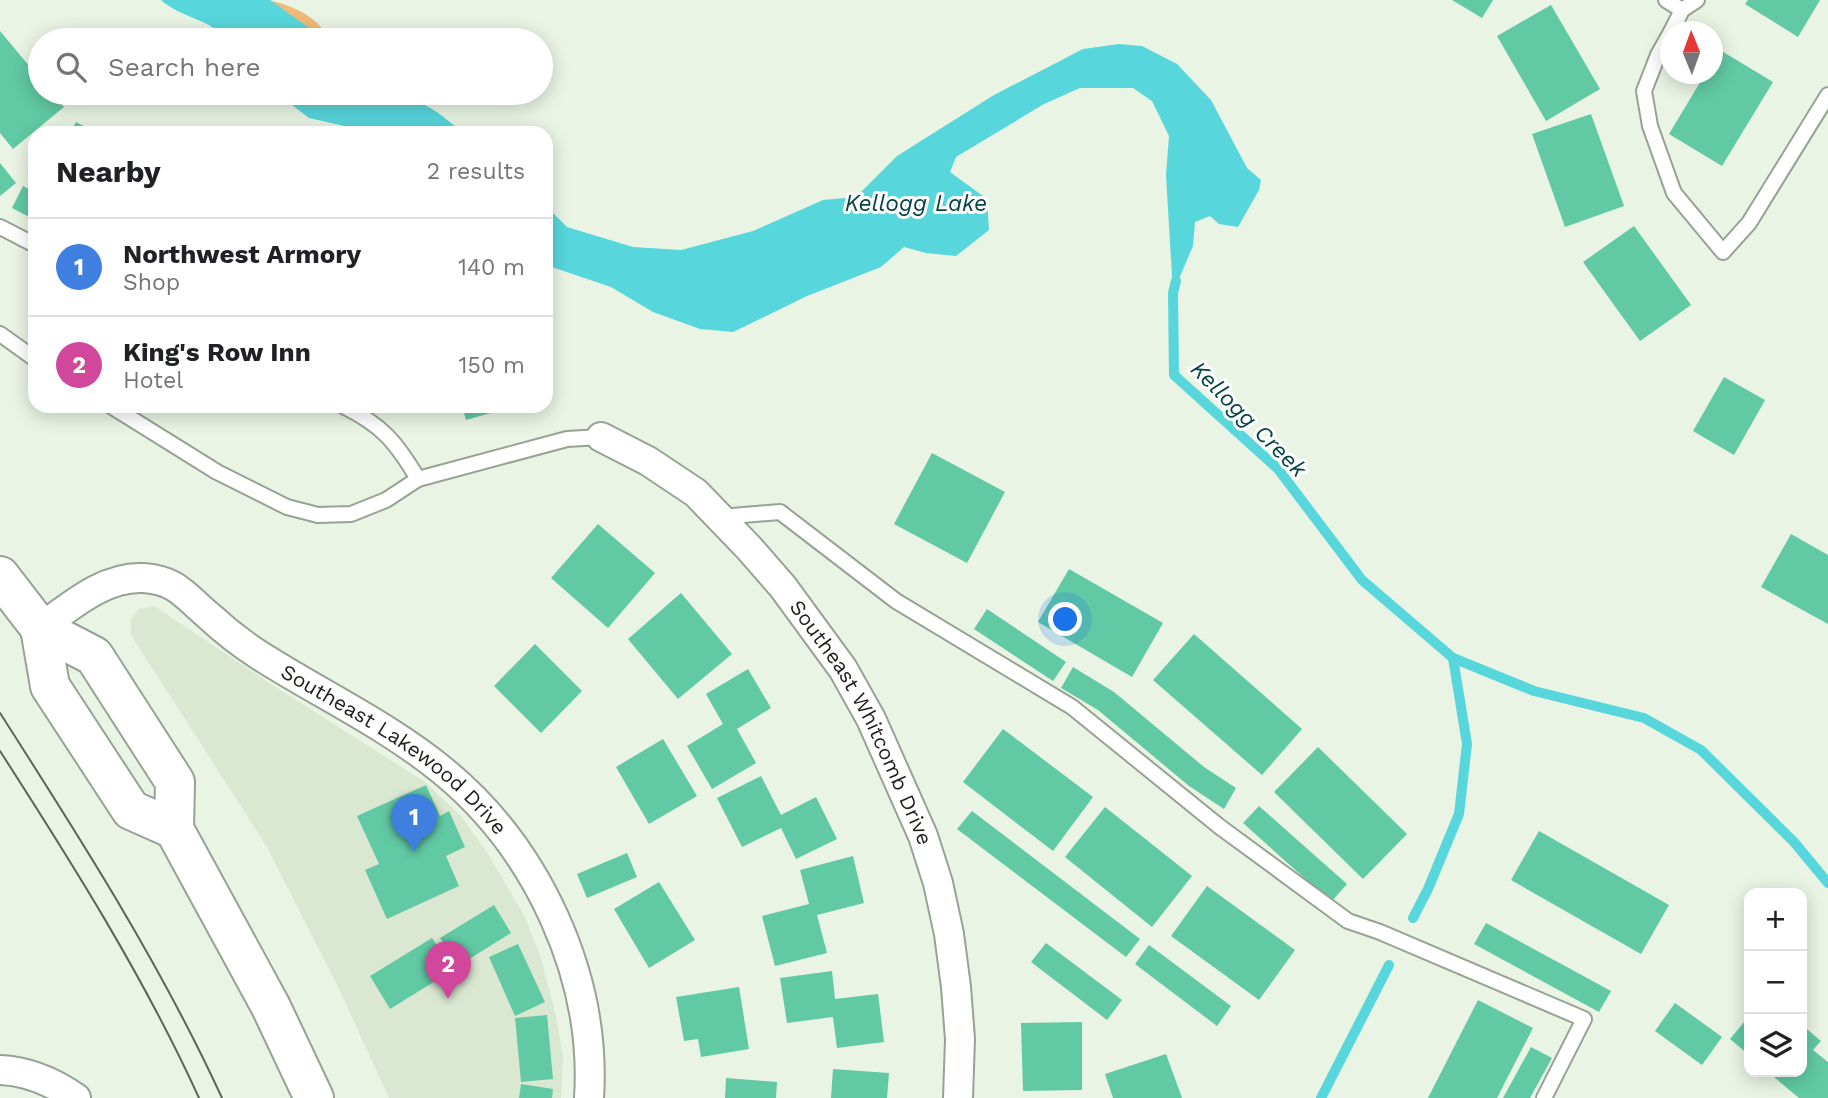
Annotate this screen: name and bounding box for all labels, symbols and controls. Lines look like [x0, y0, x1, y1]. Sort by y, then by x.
north arrow [1660, 21, 1723, 84]
search box [28, 28, 553, 105]
icon: search [52, 48, 90, 86]
text: Search here [108, 52, 260, 82]
text: Nearby [56, 154, 161, 189]
text: 2 results [427, 158, 525, 185]
water label: Kellogg Lake [845, 190, 987, 217]
text: Northwest Armory [123, 239, 361, 269]
text: 1 [74, 254, 84, 281]
text: 140 m [458, 254, 525, 281]
text: Shop [123, 269, 180, 296]
text: King's Row Inn [123, 337, 311, 367]
text: 2 [72, 352, 86, 379]
text: 150 m [459, 352, 525, 379]
water label: Kellogg Creek [1185, 356, 1313, 484]
text: Hotel [123, 367, 183, 394]
street label: Southeast Whitcomb Drive [785, 595, 938, 848]
your location [1048, 602, 1082, 636]
street label: Southeast Lakewood Drive [277, 659, 512, 839]
pin: 1 [391, 794, 437, 852]
map controls [1744, 888, 1807, 1077]
button: + [1744, 888, 1807, 951]
pin: 2 [425, 941, 471, 999]
button: − [1744, 951, 1807, 1014]
button: layers [1744, 1014, 1807, 1077]

